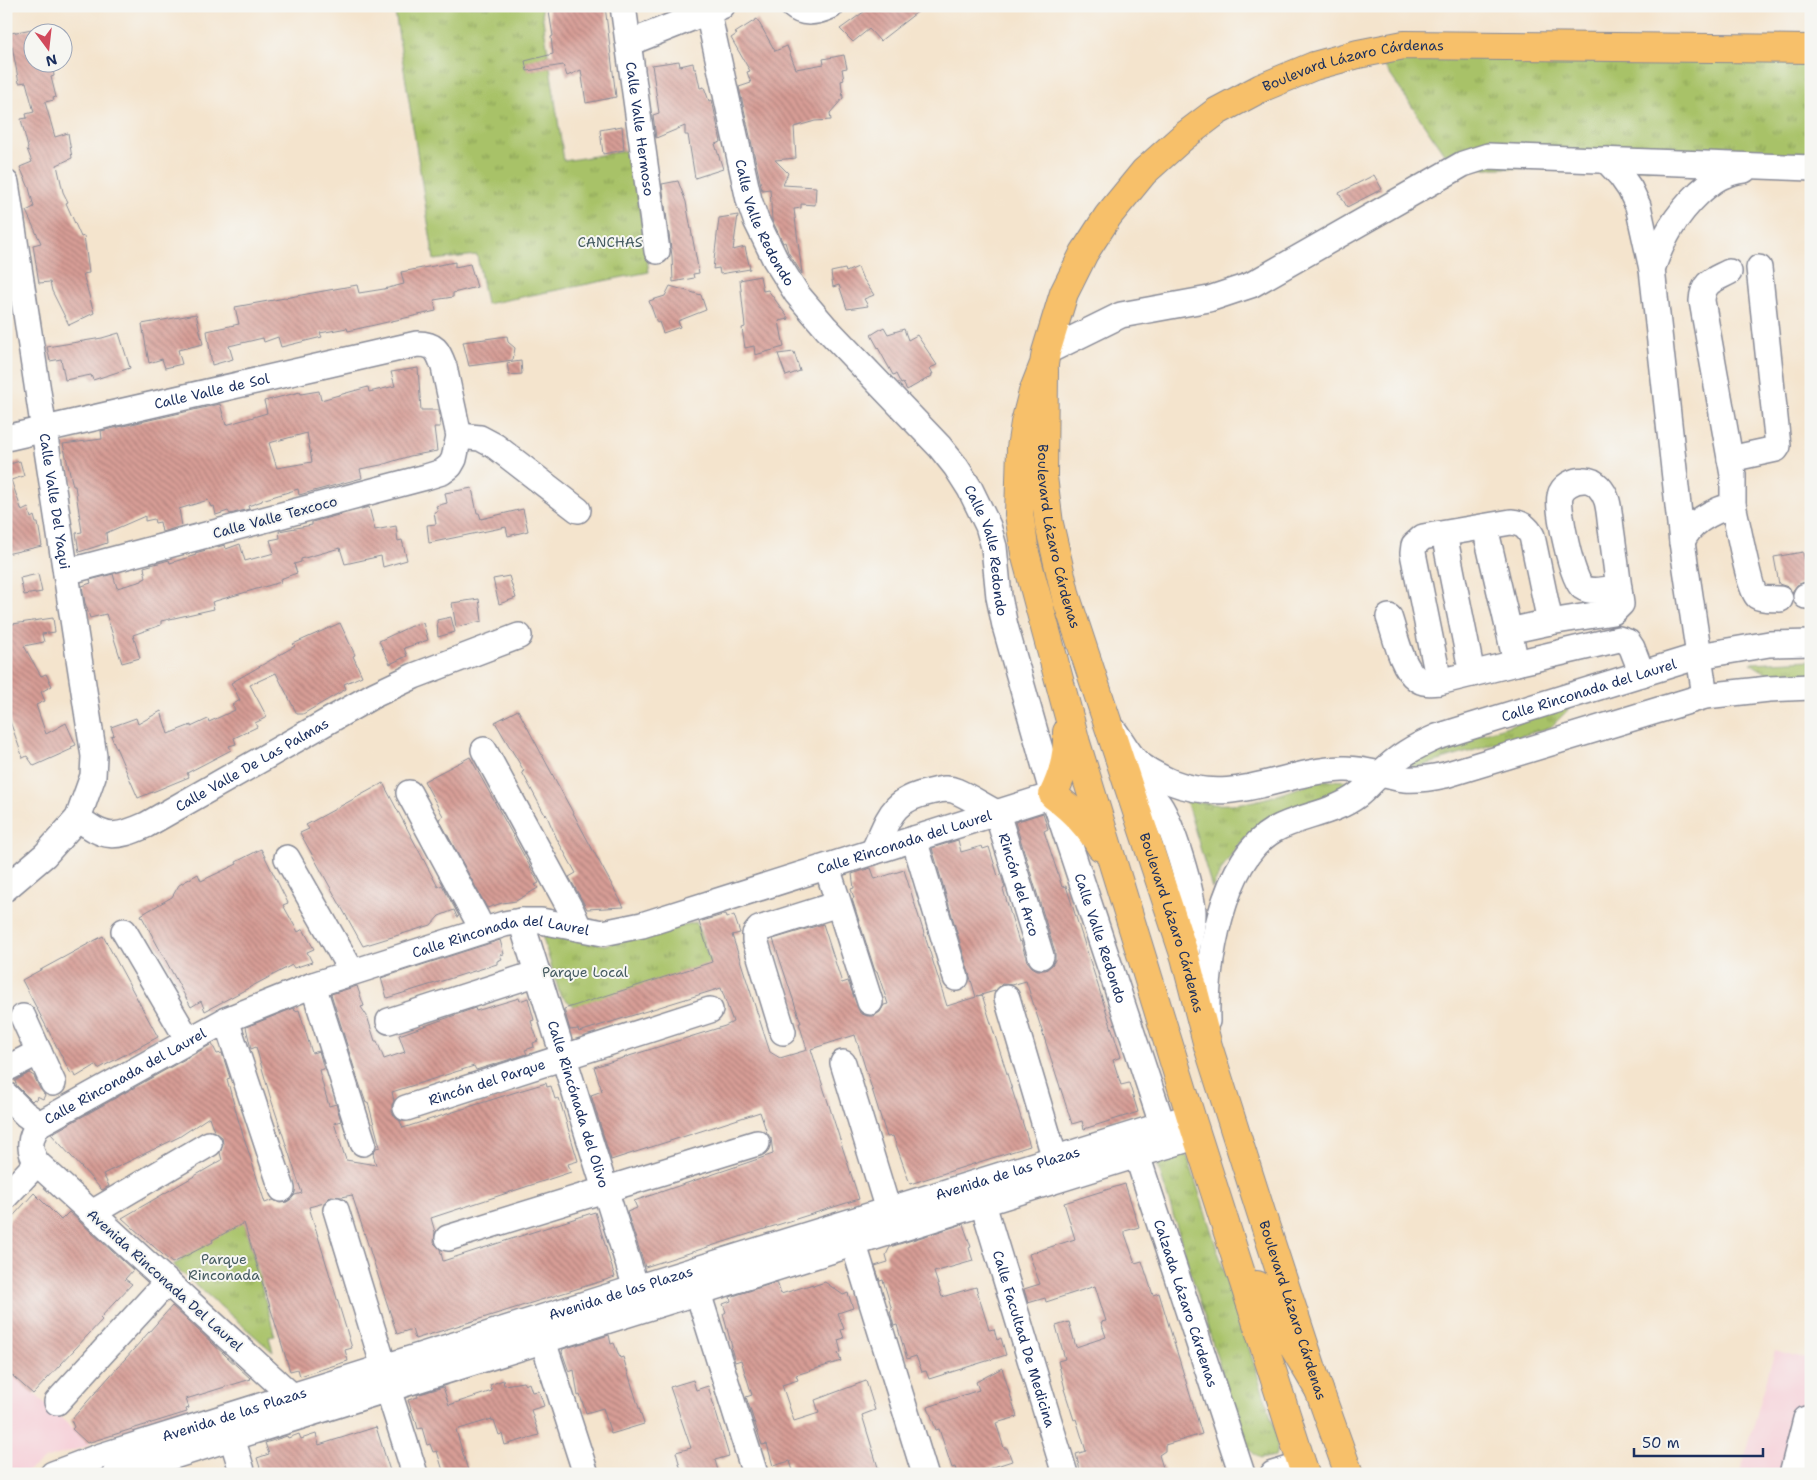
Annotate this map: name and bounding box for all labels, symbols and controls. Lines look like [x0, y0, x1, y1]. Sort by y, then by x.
north arrow [22, 22, 72, 72]
street label: Boulevard Lázaro Cárdenas [1260, 36, 1444, 95]
text: N [44, 50, 59, 71]
street label: Calle Valle Hermoso [622, 61, 658, 197]
street label: Calle Valle Redondo [731, 158, 799, 289]
park label: CANCHAS [577, 233, 643, 251]
street label: Calle Valle de Sol [152, 369, 272, 413]
street label: Calle Valle Del Yaqui [36, 432, 74, 571]
street label: Boulevard Lázaro Cárdenas [1034, 444, 1085, 631]
street label: Calle Valle Redondo [960, 482, 1012, 618]
street label: Calle Valle Texcoco [211, 492, 339, 542]
street label: Calle Rinconada del Laurel [1499, 654, 1679, 726]
street label: Calle Valle De Las Palmas [172, 714, 332, 815]
street label: Calle Rinconada del Laurel [815, 806, 994, 878]
street label: Boulevard Lázaro Cárdenas [1136, 830, 1208, 1015]
street label: Rincón del Arco [995, 831, 1043, 939]
street label: Calle Valle Redondo [1071, 871, 1130, 1006]
street label: Calle Rinconada del Laurel [410, 912, 592, 962]
park label: Parque Local [542, 963, 629, 981]
street label: Calle Rincónada del Olivo [544, 1018, 613, 1190]
street label: Calle Rinconada del Laurel [41, 1024, 210, 1128]
street label: Rincón del Parque [426, 1055, 548, 1109]
street label: Avenida de las Plazas [933, 1142, 1082, 1204]
street label: Avenida Rinconada Del Laurel [83, 1205, 247, 1355]
street label: Calzada Lázaro Cárdenas [1150, 1217, 1222, 1390]
street label: Boulevard Lázaro Cárdenas [1255, 1218, 1331, 1402]
street label: Calle Facultad De Medicina [989, 1248, 1059, 1430]
park label: Parque Rinconada [188, 1250, 260, 1284]
street label: Avenida de las Plazas [546, 1262, 695, 1324]
street label: Avenida de las Plazas [160, 1383, 309, 1445]
scale bar [1634, 1425, 1763, 1457]
text: 50 m [1642, 1433, 1680, 1453]

